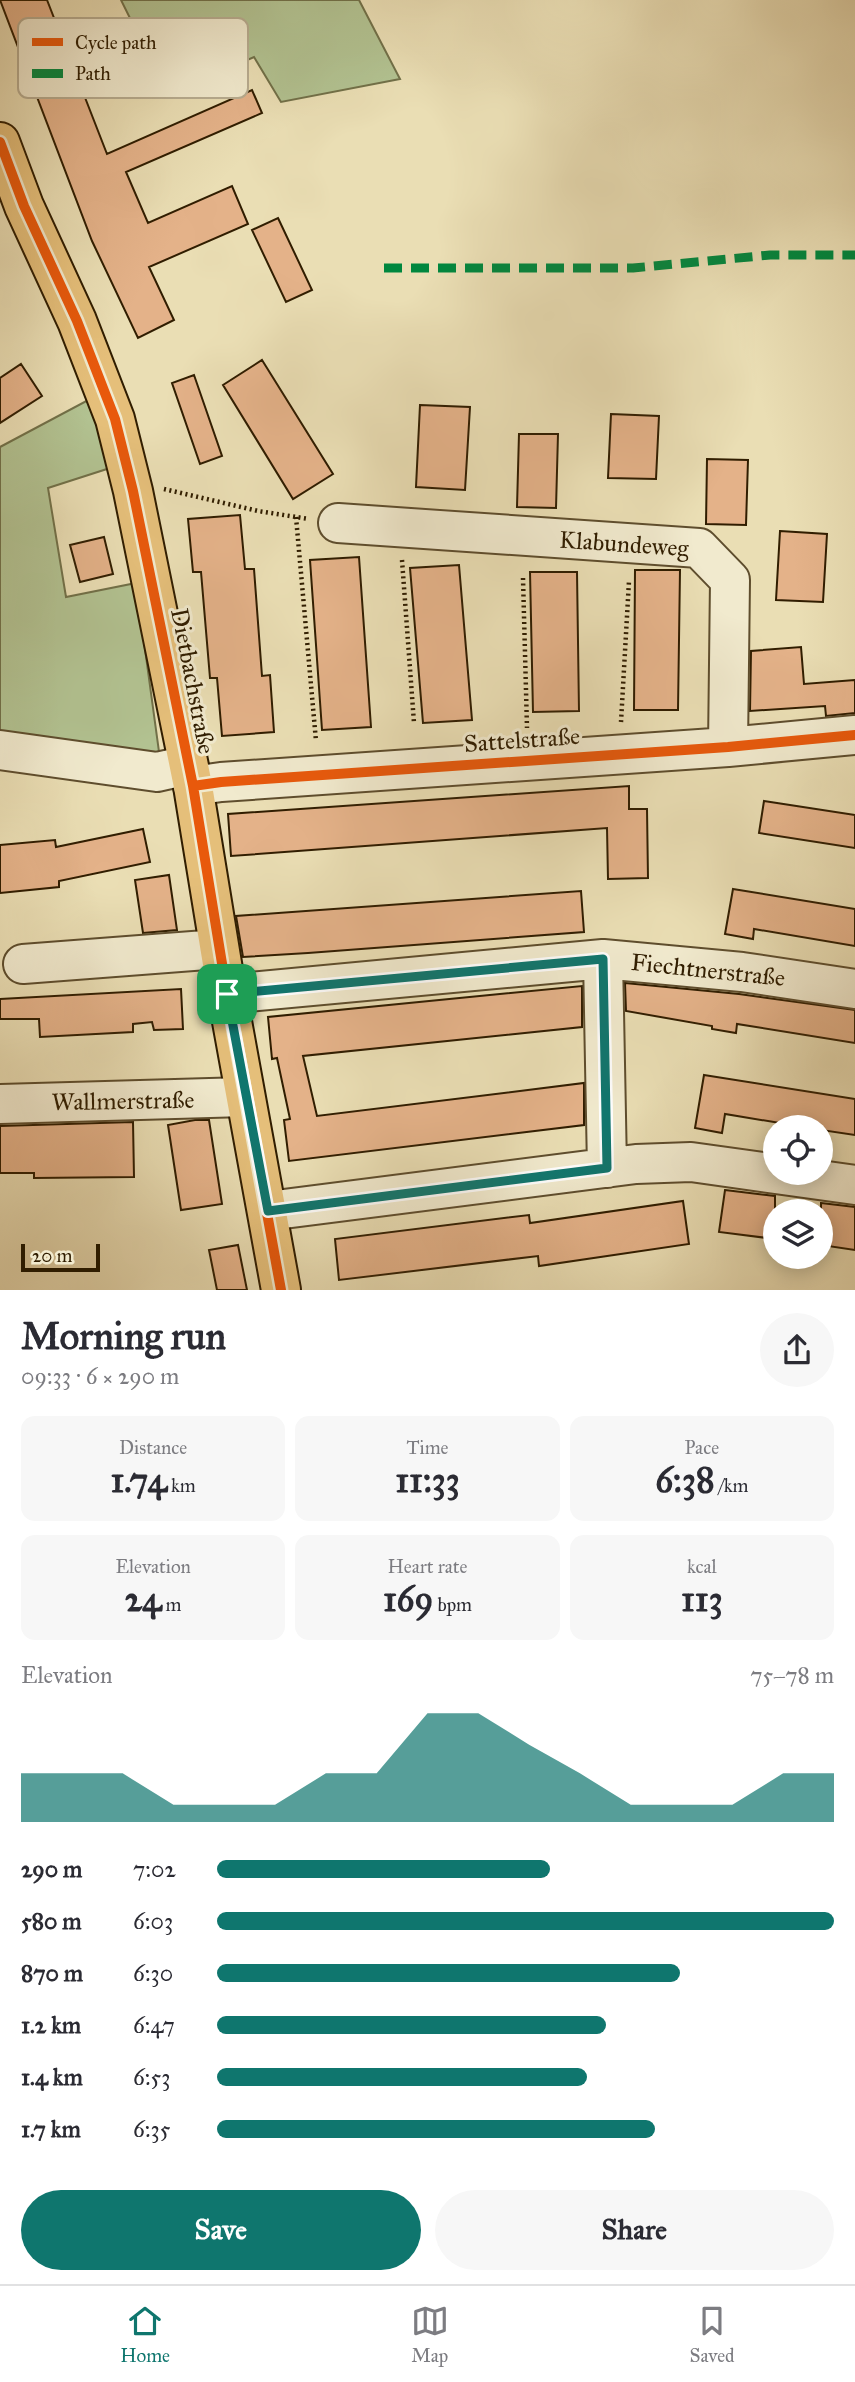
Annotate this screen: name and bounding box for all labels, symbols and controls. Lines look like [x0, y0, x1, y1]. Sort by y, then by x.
legend [18, 18, 248, 98]
text: Cycle path [75, 31, 157, 54]
text: Path [75, 62, 111, 85]
street label: Klabundeweg [558, 525, 691, 564]
street label: Dietbachstraße [164, 606, 222, 756]
street label: Sattelstraße [463, 721, 581, 759]
street label: Fiechtnerstraße [629, 947, 787, 993]
pin [197, 964, 257, 1024]
icon: arrive [208, 975, 246, 1013]
street label: Wallmerstraße [51, 1085, 195, 1117]
map controls [763, 1115, 833, 1269]
button: locate [763, 1115, 833, 1185]
button: layers [763, 1199, 833, 1269]
scale bar [21, 1241, 100, 1273]
text: 20 m [32, 1244, 73, 1267]
text: Morning run [21, 1313, 226, 1359]
button: share [760, 1313, 834, 1387]
text: 09:33 · 6 × 290 m [21, 1362, 179, 1390]
text: Distance [119, 1436, 187, 1459]
text: Time [406, 1436, 449, 1459]
text: Pace [685, 1436, 719, 1459]
text: 1.74 [111, 1459, 167, 1502]
text: 11:33 [395, 1459, 460, 1502]
text: 6:38 [655, 1459, 715, 1502]
text: km [167, 1474, 196, 1497]
text: /km [715, 1474, 749, 1497]
text: Elevation [115, 1555, 191, 1578]
text: Heart rate [388, 1555, 467, 1578]
text: kcal [687, 1555, 717, 1578]
text: 24 [125, 1578, 162, 1621]
text: 169 [383, 1578, 433, 1621]
text: 113 [681, 1578, 723, 1621]
text: m [162, 1593, 182, 1616]
text: bpm [433, 1593, 472, 1616]
text: Elevation [21, 1661, 112, 1689]
text: 75–78 m [750, 1661, 834, 1689]
text: 290 m [21, 1855, 82, 1883]
text: 7:02 [133, 1855, 176, 1883]
text: 580 m [21, 1907, 82, 1935]
text: 6:03 [133, 1907, 173, 1935]
text: 870 m [21, 1959, 83, 1987]
text: 6:30 [133, 1959, 173, 1987]
text: 1.2 km [21, 2011, 81, 2039]
text: 6:47 [133, 2011, 175, 2039]
text: 1.4 km [21, 2063, 83, 2091]
text: 6:53 [133, 2063, 170, 2091]
text: 1.7 km [21, 2115, 81, 2143]
text: 6:35 [133, 2115, 170, 2143]
button: Save [21, 2190, 421, 2270]
button: Share [435, 2190, 834, 2270]
tab: Home [120, 2302, 170, 2367]
tab: Map [411, 2302, 449, 2367]
tab: Saved [690, 2302, 735, 2367]

